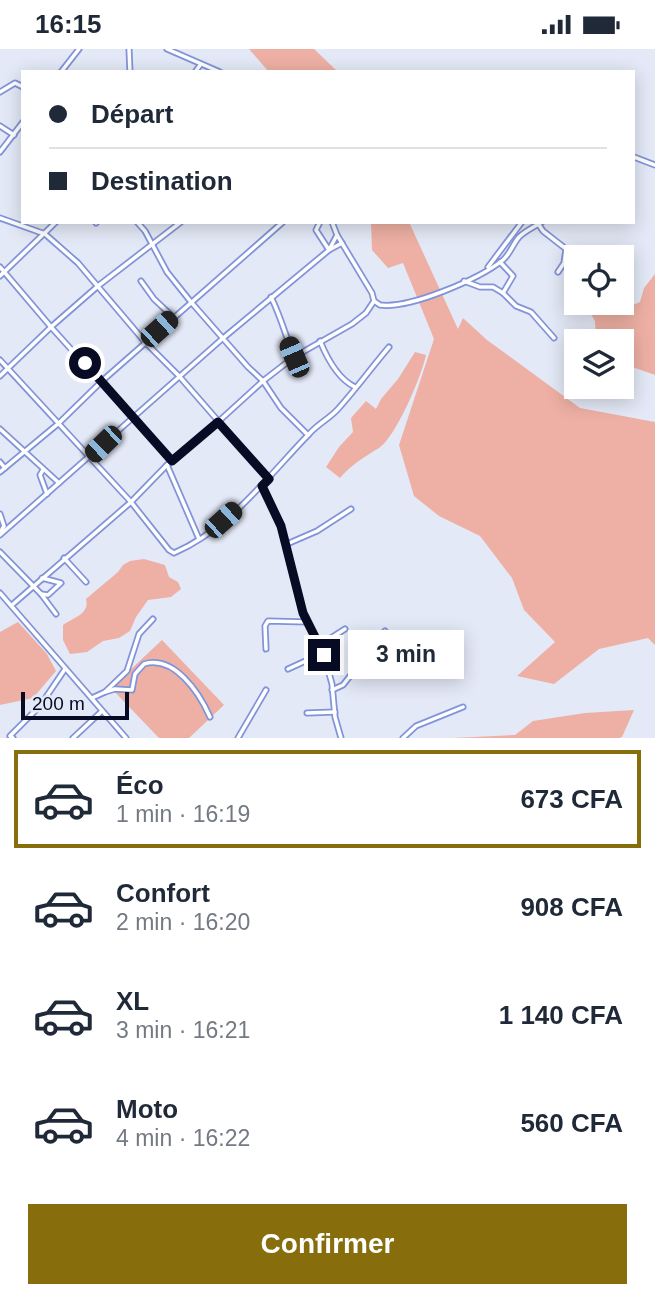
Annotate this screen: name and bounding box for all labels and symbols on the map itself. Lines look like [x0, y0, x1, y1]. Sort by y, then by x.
car [137, 307, 182, 351]
car [277, 334, 312, 380]
route start [69, 347, 101, 379]
car [81, 422, 126, 466]
car [201, 498, 246, 542]
callout: 3 min [348, 631, 464, 679]
route end [308, 639, 340, 671]
scale bar [21, 689, 130, 721]

